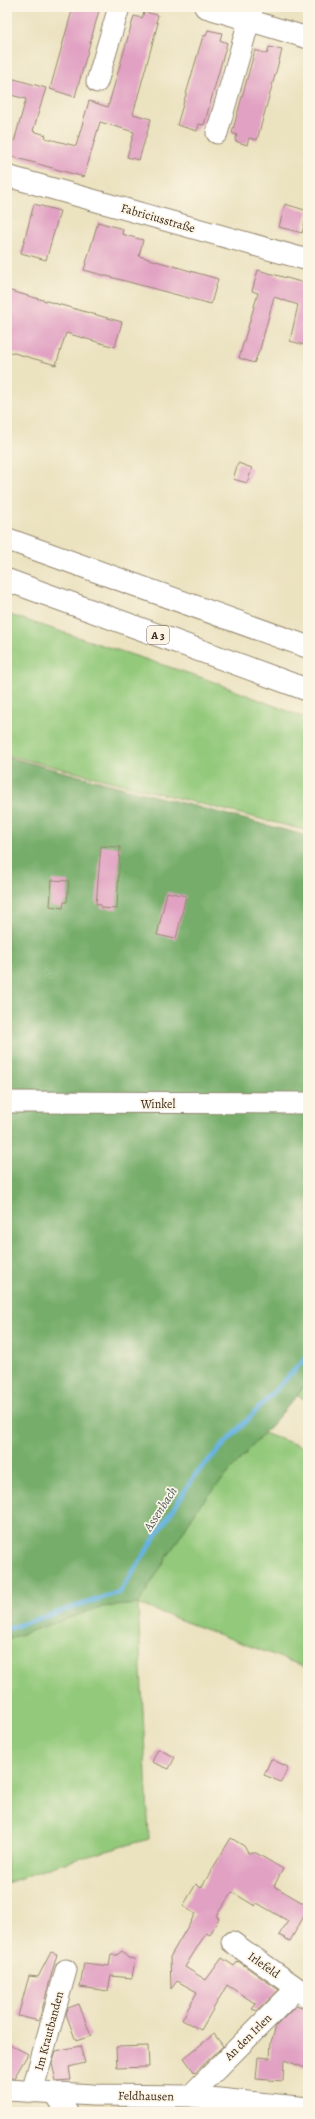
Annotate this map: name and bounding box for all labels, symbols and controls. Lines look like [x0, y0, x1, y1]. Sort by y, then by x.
street label: Fabriciusstraße [119, 200, 197, 236]
road number: A 3 [147, 626, 169, 644]
street label: Winkel [140, 1096, 175, 1112]
water label: Assenbach [139, 1483, 181, 1535]
street label: Irlefeld [245, 1948, 284, 1982]
street label: Im Krautbanden [31, 1989, 67, 2072]
street label: An den Irlen [220, 2010, 275, 2065]
street label: Feldhausen [118, 2088, 174, 2104]

